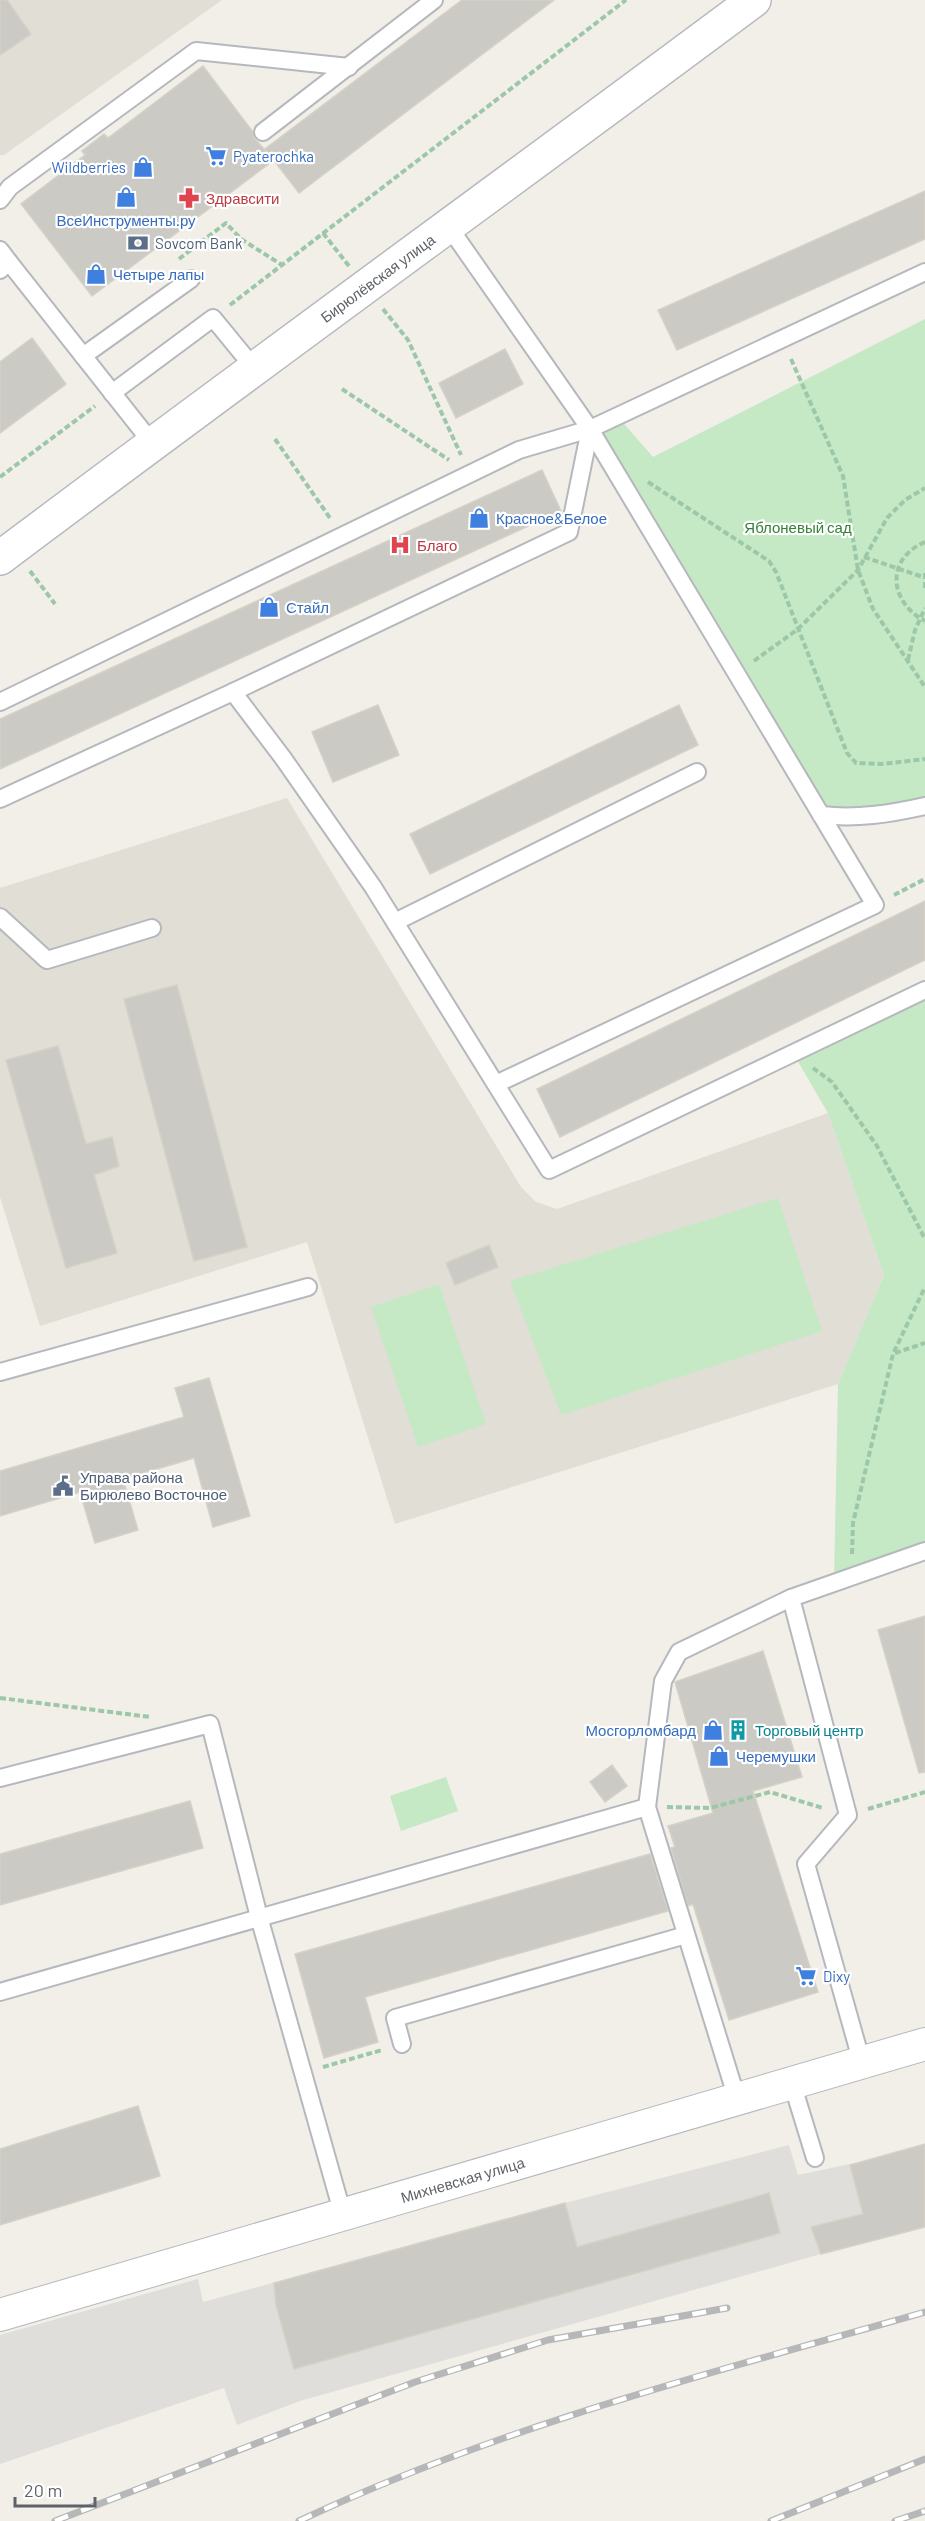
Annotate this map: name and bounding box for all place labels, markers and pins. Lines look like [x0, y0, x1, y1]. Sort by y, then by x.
supermarket icon: Pyaterochka [204, 144, 228, 168]
place label: Pyaterochka [233, 147, 314, 165]
shop icon: Wildberries [131, 155, 155, 179]
place label: Wildberries [51, 158, 126, 176]
shop icon: ВсеИнструменты.ру [114, 185, 138, 209]
pharmacy icon: Здравсити [177, 186, 201, 210]
place label: Здравсити [206, 189, 279, 207]
place label: ВсеИнструменты.ру [56, 211, 196, 229]
bank icon: Sovcom Bank [126, 231, 150, 255]
place label: Sovcom Bank [155, 234, 243, 252]
shop icon: Четыре лапы [84, 262, 108, 286]
place label: Четыре лапы [113, 265, 204, 283]
shop icon: Красное&Белое [467, 506, 491, 530]
place label: Красное&Белое [496, 509, 607, 527]
hospital icon: Благо [388, 533, 412, 557]
place label: Благо [417, 536, 457, 554]
shop icon: Стайл [257, 595, 281, 619]
place label: Стайл [286, 598, 329, 616]
place label: Управа района Бирюлево Восточное [80, 1468, 227, 1503]
public building icon: Управа района Бирюлево Восточное [51, 1474, 75, 1498]
shop icon: Мосгорломбард [701, 1718, 725, 1742]
building icon: Торговый центр [726, 1718, 750, 1742]
place label: Мосгорломбард [585, 1721, 696, 1739]
place label: Торговый центр [755, 1721, 864, 1739]
shop icon: Черемушки [707, 1744, 731, 1768]
place label: Черемушки [736, 1747, 816, 1765]
supermarket icon: Dixy [794, 1964, 818, 1988]
place label: Dixy [823, 1967, 850, 1985]

